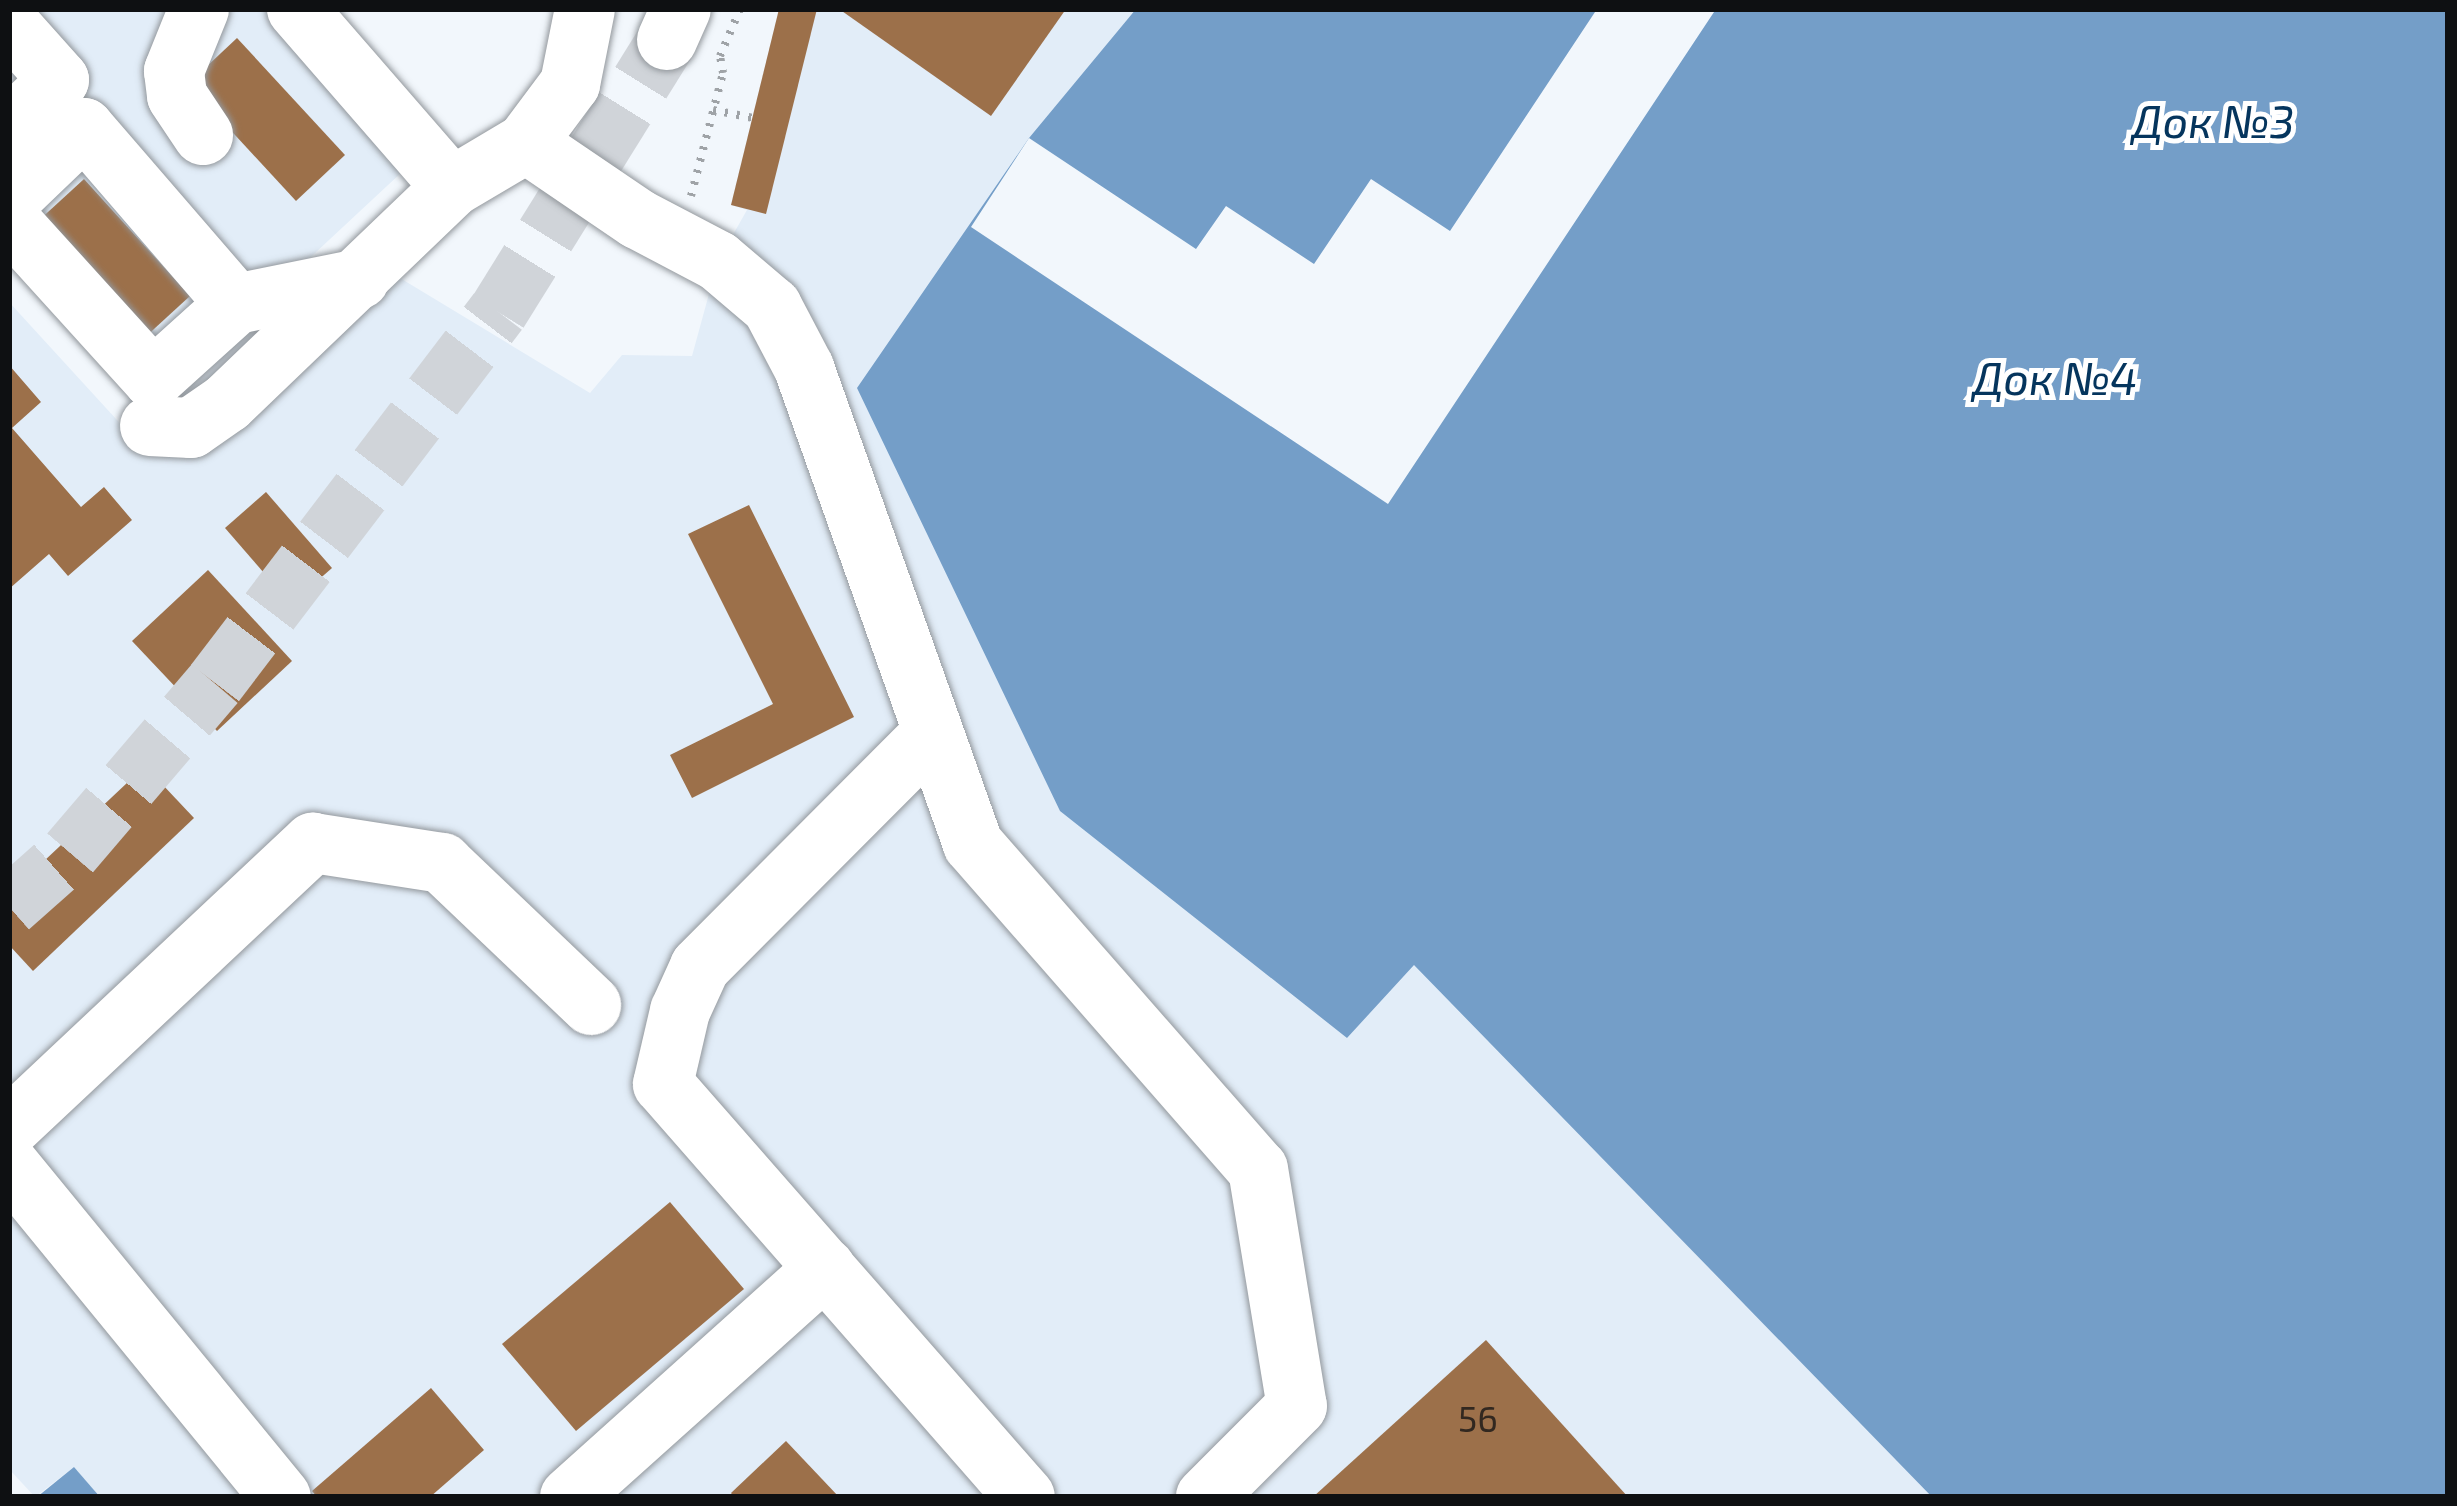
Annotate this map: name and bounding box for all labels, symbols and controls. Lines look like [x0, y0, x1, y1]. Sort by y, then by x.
water label: Док №3 [2132, 94, 2294, 148]
water label: Док №4 [1972, 351, 2138, 405]
house number: 56 [1458, 1396, 1498, 1440]

